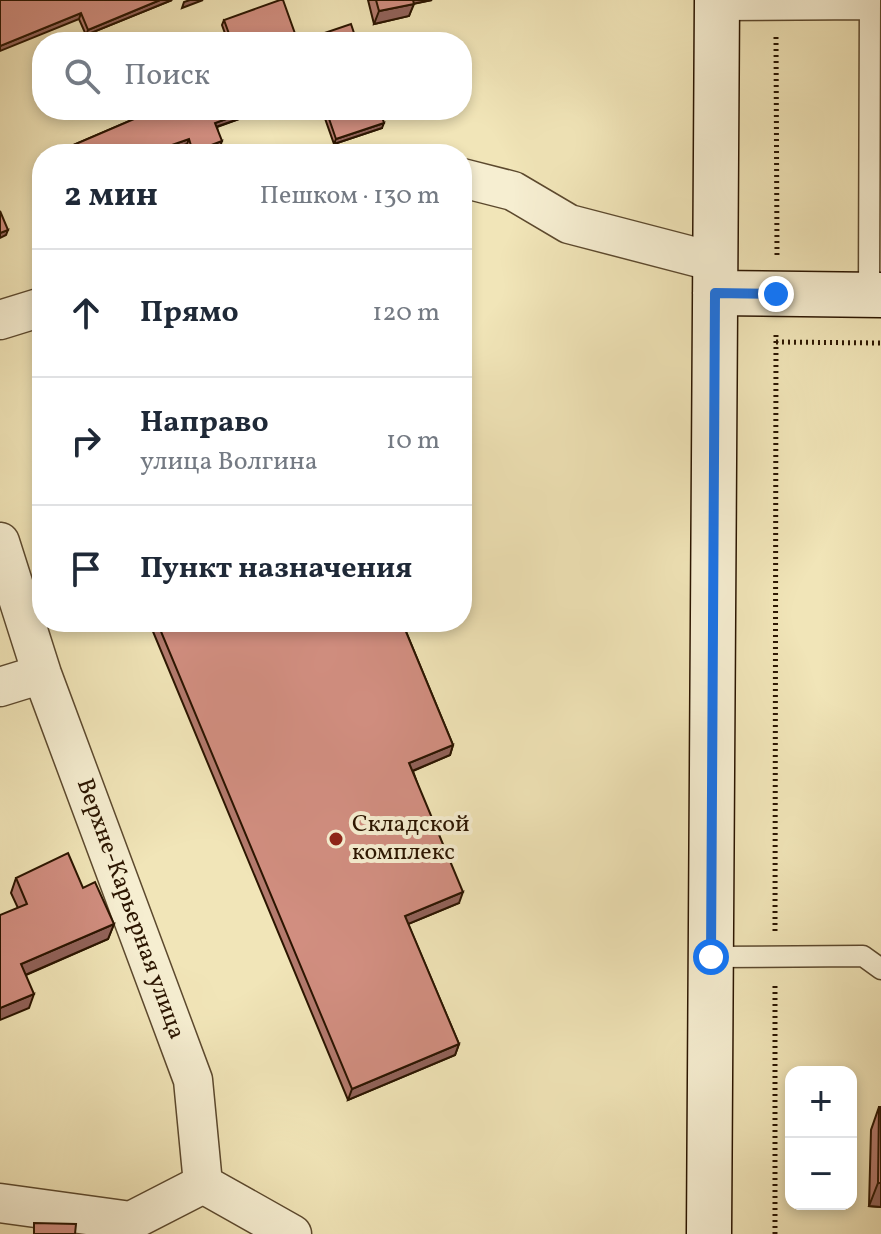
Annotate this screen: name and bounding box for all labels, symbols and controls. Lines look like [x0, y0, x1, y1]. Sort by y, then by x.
search box [32, 32, 472, 120]
icon: search [60, 54, 104, 98]
text: Поиск [124, 55, 210, 97]
text: 2 мин [64, 173, 158, 220]
text: Пешком · 130 m [260, 178, 440, 214]
route end [758, 276, 794, 312]
icon: ahead [64, 291, 108, 335]
text: Прямо [140, 292, 239, 334]
text: 120 m [372, 295, 440, 331]
text: Направо [140, 402, 269, 444]
icon: right [64, 419, 108, 463]
text: 10 m [386, 423, 440, 459]
text: улица Волгина [140, 444, 318, 480]
icon: arrive [64, 547, 108, 591]
text: Пункт назначения [140, 548, 412, 590]
street label: Верхне-Карьерная улица [67, 774, 193, 1044]
place label: Складской комплекс [352, 808, 470, 870]
marker: Складской комплекс [327, 830, 345, 848]
route start [693, 939, 729, 975]
map controls [785, 1066, 857, 1210]
button: + [785, 1066, 857, 1138]
button: − [785, 1138, 857, 1210]

